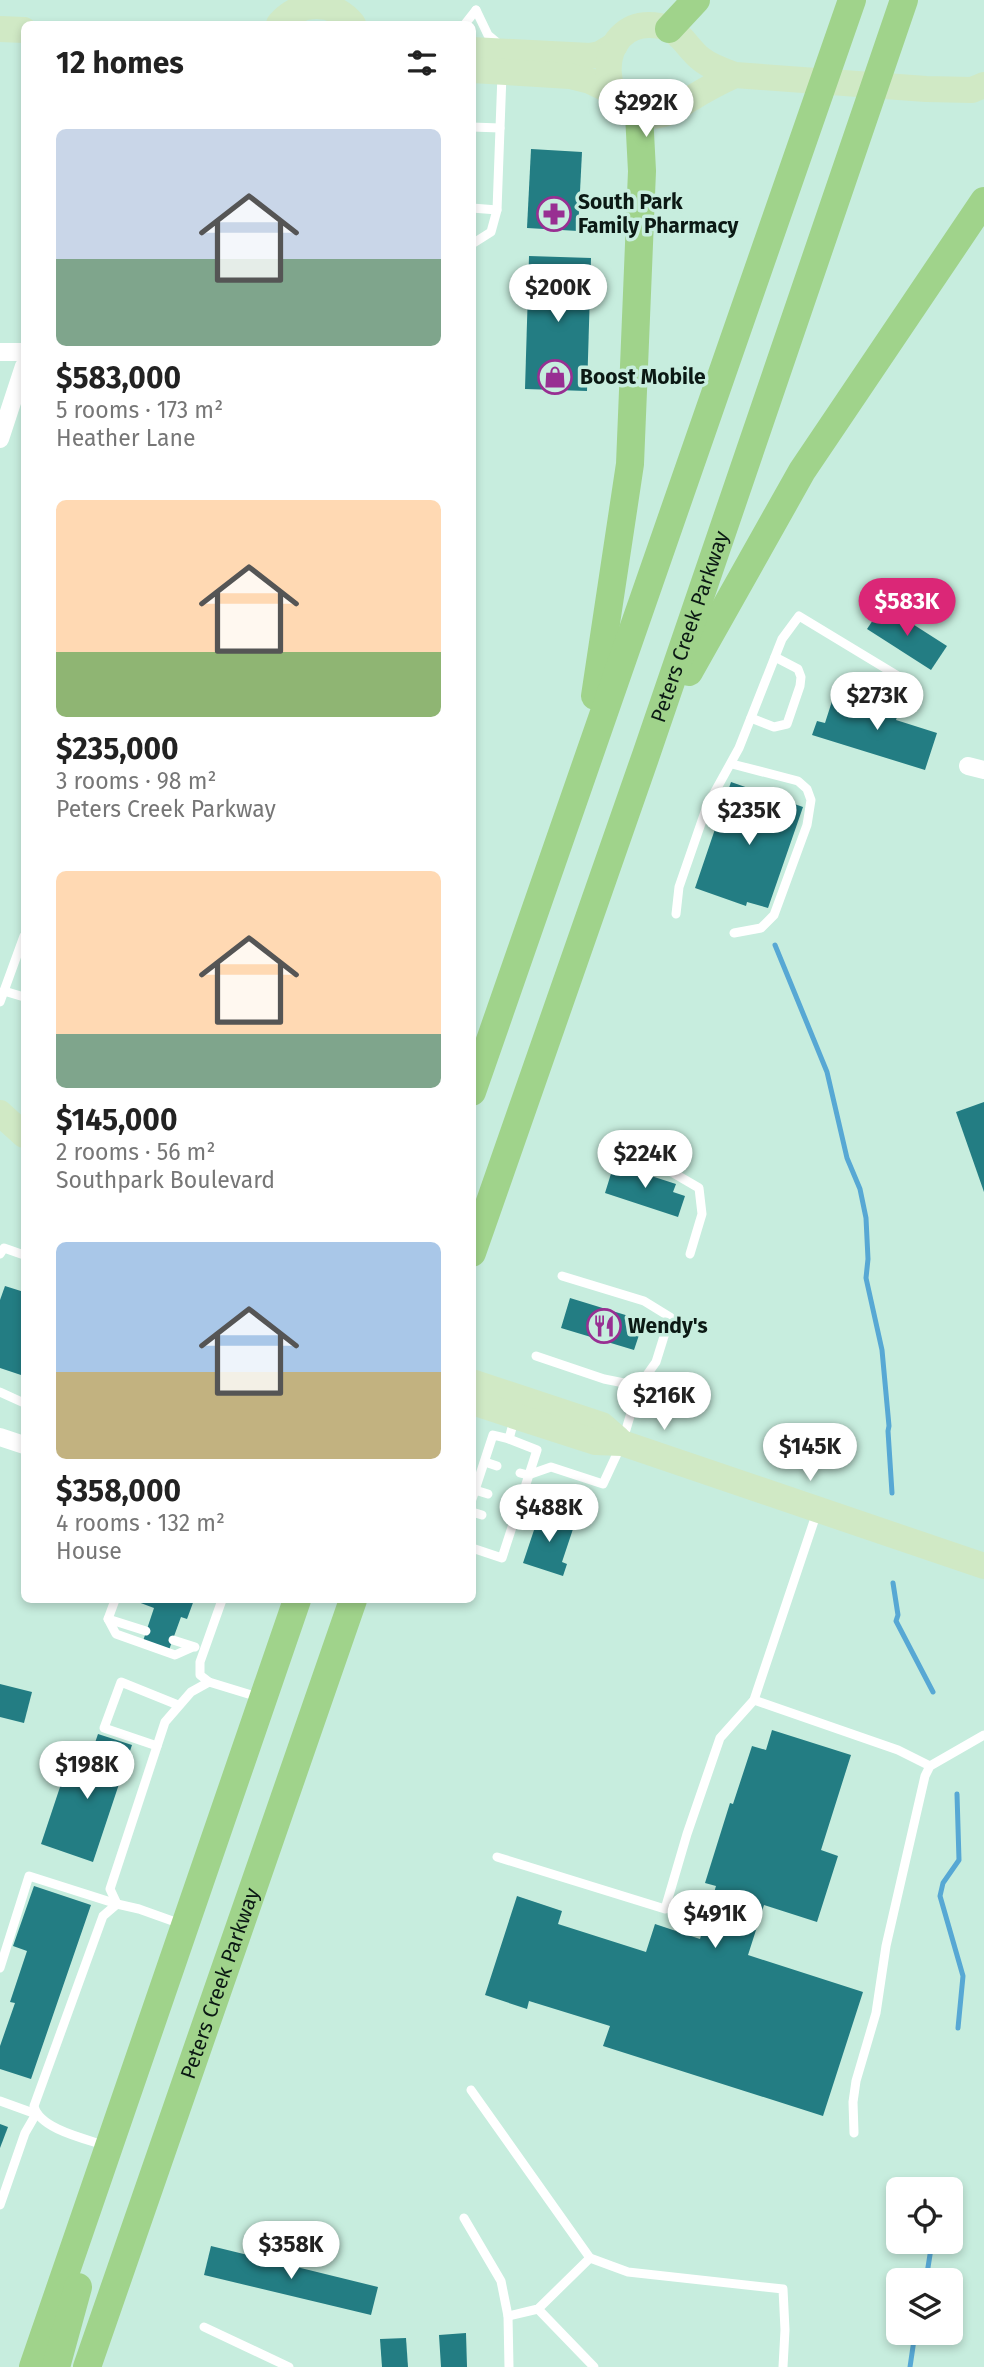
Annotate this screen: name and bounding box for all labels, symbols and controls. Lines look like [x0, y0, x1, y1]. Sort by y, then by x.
icon: filters [403, 44, 441, 82]
text: 12 homes [56, 45, 184, 81]
pin: $292K [597, 80, 695, 139]
text: $292K [615, 88, 677, 116]
icon: home [186, 175, 312, 301]
place label: South Park Family Pharmacy [578, 189, 739, 239]
pharmacy icon: South Park Family Pharmacy [535, 195, 573, 233]
pin: $200K [509, 264, 607, 324]
text: $200K [525, 273, 591, 301]
shop icon: Boost Mobile [536, 358, 574, 396]
text: $583,000 [56, 360, 181, 396]
place label: Boost Mobile [580, 364, 706, 390]
text: 5 rooms · 173 m² [56, 396, 223, 424]
text: Heather Lane [56, 424, 196, 452]
street label: Peters Creek Parkway [645, 527, 735, 726]
icon: home [186, 546, 312, 672]
pin: $583K [858, 578, 956, 638]
text: $583K [875, 587, 939, 615]
pin: $273K [828, 672, 926, 732]
text: $273K [846, 681, 908, 709]
text: $235,000 [56, 731, 179, 767]
text: 3 rooms · 98 m² [56, 767, 216, 795]
pin: $235K [700, 788, 798, 847]
text: Peters Creek Parkway [56, 795, 276, 823]
text: $235K [717, 796, 781, 824]
icon: home [186, 917, 312, 1043]
text: $145,000 [56, 1102, 177, 1138]
pin: $224K [596, 1130, 694, 1190]
text: 2 rooms · 56 m² [56, 1138, 215, 1166]
text: $224K [613, 1139, 677, 1167]
text: Southpark Boulevard [56, 1166, 275, 1194]
icon: home [186, 1288, 312, 1414]
restaurant icon: Wendy's [585, 1307, 623, 1345]
place label: Wendy's [628, 1313, 708, 1339]
pin: $216K [615, 1372, 713, 1432]
text: $216K [633, 1381, 695, 1409]
pin: $145K [761, 1424, 859, 1483]
text: $145K [779, 1432, 841, 1460]
text: $358,000 [56, 1473, 181, 1509]
pin: $488K [500, 1484, 598, 1544]
text: $488K [516, 1493, 582, 1521]
text: 4 rooms · 132 m² [56, 1509, 225, 1537]
text: House [56, 1537, 122, 1565]
pin: $198K [38, 1742, 136, 1801]
text: $198K [55, 1750, 119, 1778]
street label: Peters Creek Parkway [175, 1884, 265, 2083]
pin: $491K [666, 1890, 764, 1950]
text: $491K [684, 1899, 746, 1927]
map controls [886, 2177, 963, 2345]
button: locate [886, 2177, 963, 2254]
pin: $358K [242, 2222, 340, 2281]
text: $358K [259, 2230, 323, 2258]
button: layers [886, 2268, 963, 2345]

